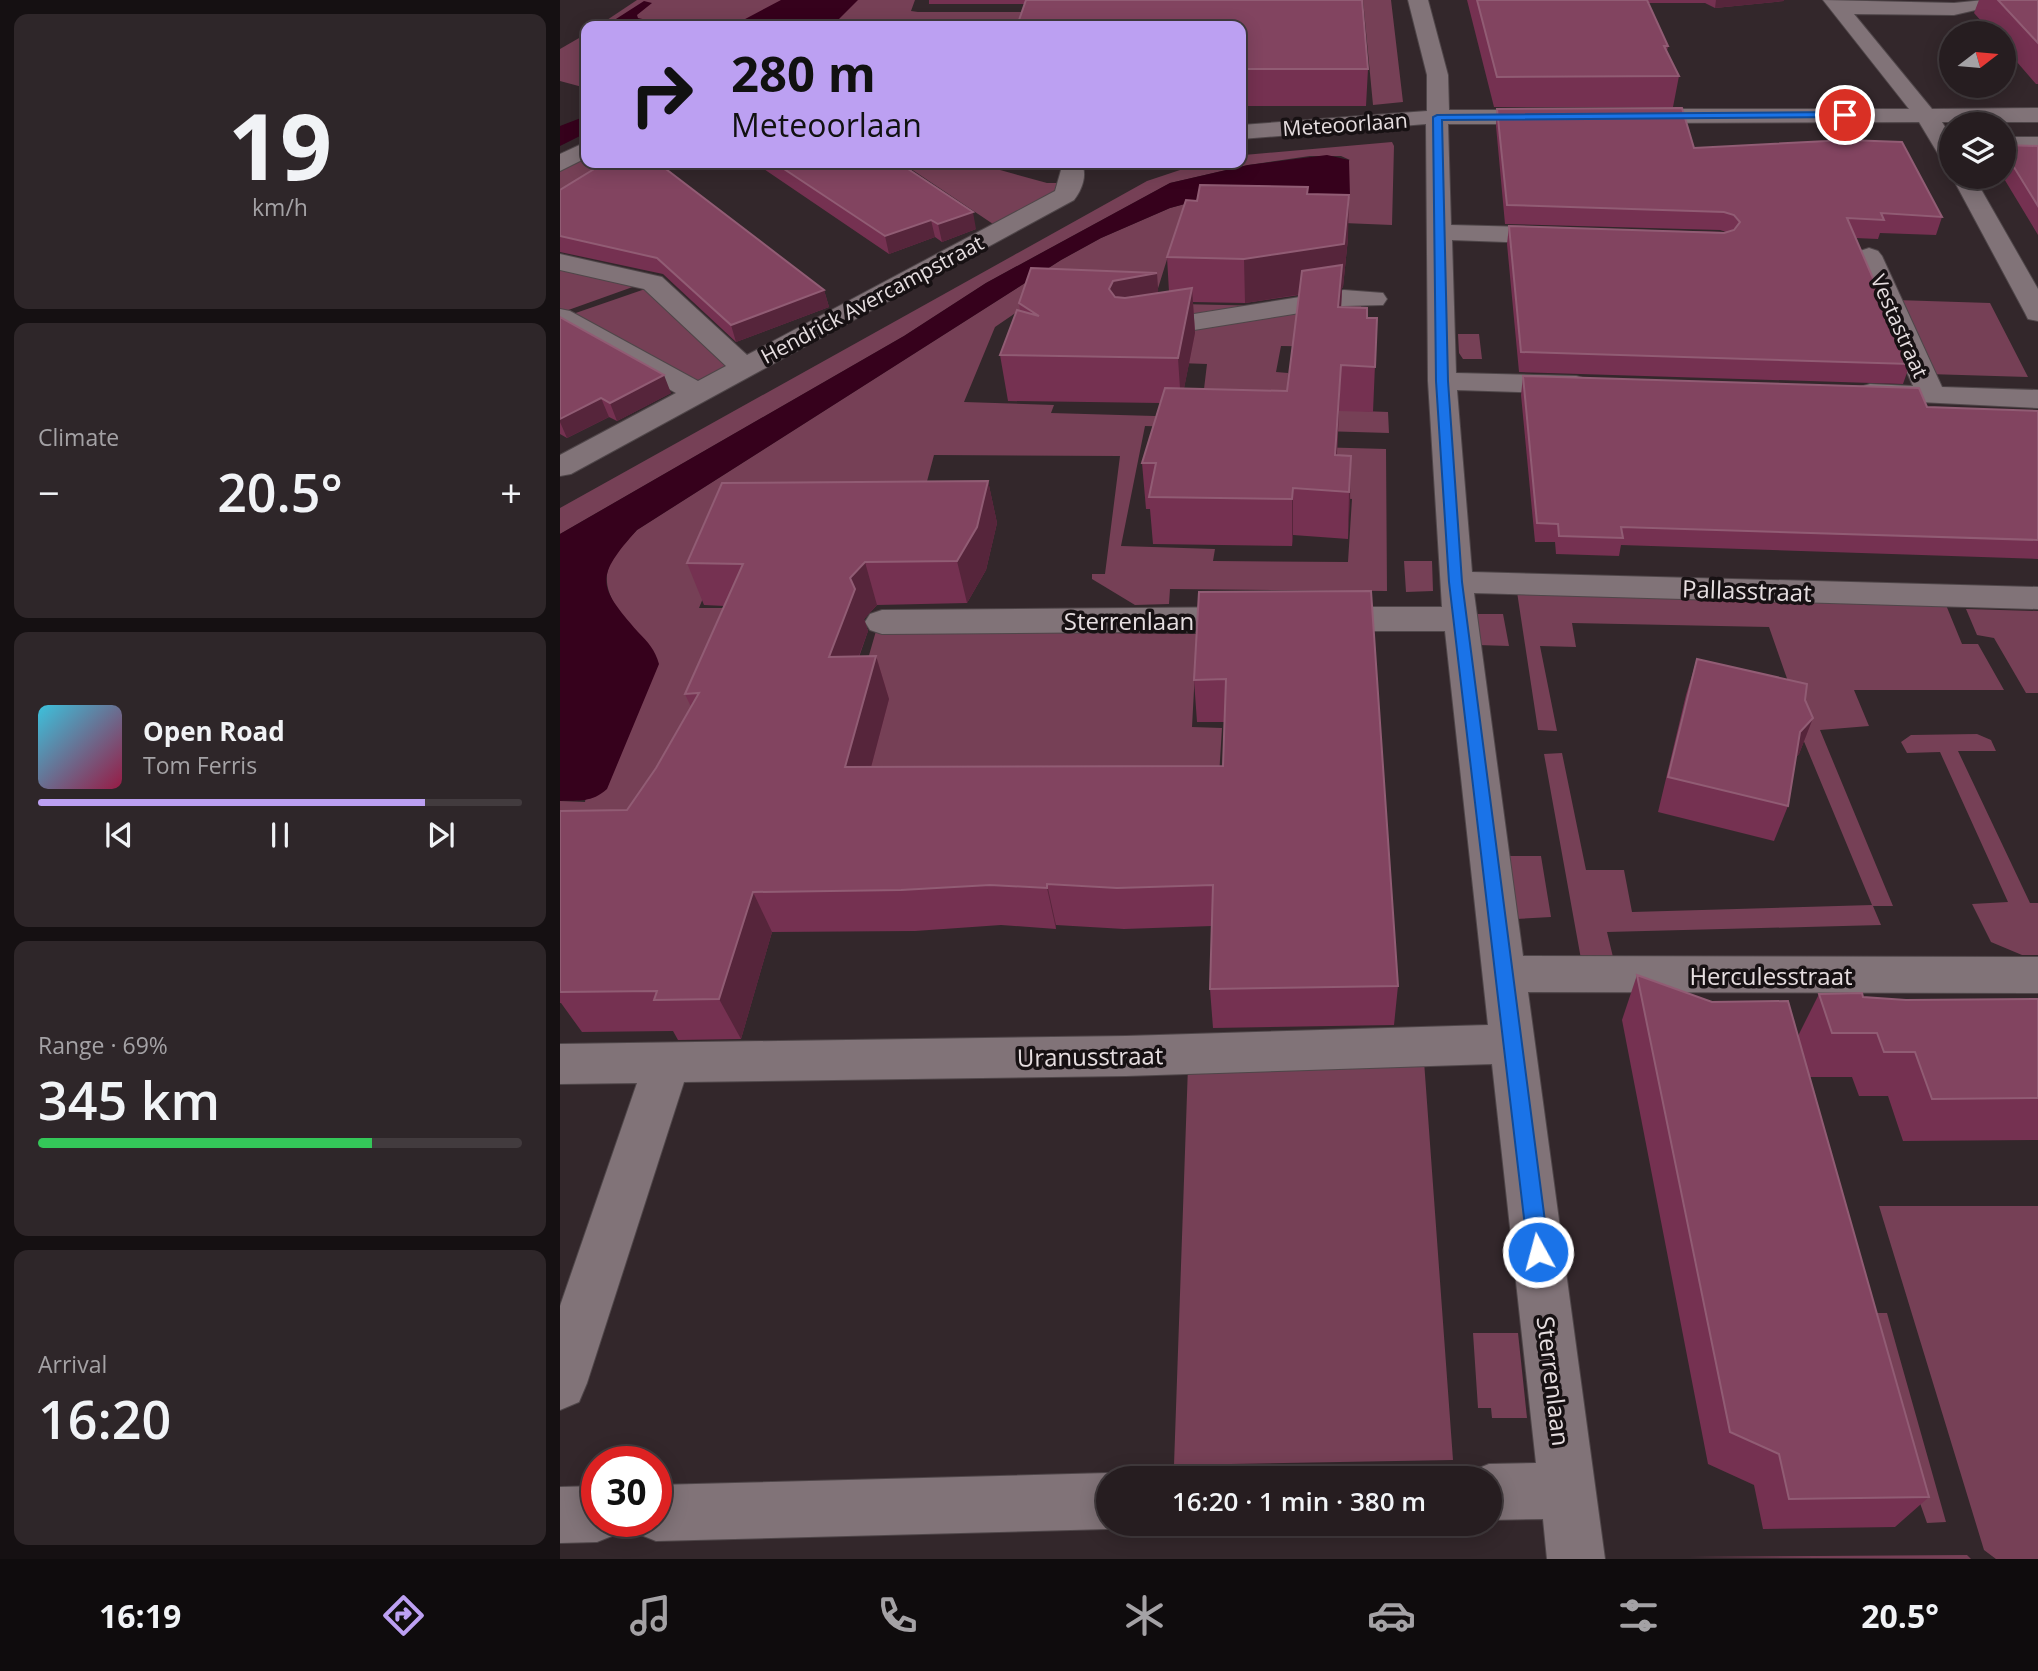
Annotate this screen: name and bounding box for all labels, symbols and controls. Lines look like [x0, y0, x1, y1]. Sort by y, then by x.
north arrow [1939, 21, 2016, 98]
map controls [1939, 21, 2016, 189]
text: 280 m [731, 40, 876, 106]
icon: right [616, 49, 707, 140]
text: 19 [228, 83, 332, 207]
pin [1815, 85, 1875, 145]
icon: arrive [1826, 96, 1864, 134]
text: Meteoorlaan [731, 103, 922, 146]
street label: Meteoorlaan [1282, 106, 1408, 142]
button: layers [1939, 112, 2016, 189]
text: km/h [252, 191, 308, 223]
street label: Hendrick Avercampstraat [756, 228, 988, 370]
street label: Vestastraat [1865, 270, 1935, 382]
text: Climate [38, 421, 119, 453]
text: 20.5° [217, 456, 343, 527]
text: − [38, 466, 60, 518]
text: + [500, 466, 522, 518]
street label: Pallasstraat [1682, 571, 1812, 609]
street label: Sterrenlaan [1064, 604, 1194, 637]
text: Open Road [143, 713, 285, 749]
text: Tom Ferris [143, 749, 257, 781]
icon: previous [100, 816, 138, 854]
icon: pause [261, 816, 299, 854]
icon: next [422, 816, 460, 854]
street label: Herculesstraat [1689, 959, 1853, 992]
text: Range · 69% [38, 1029, 168, 1061]
street label: Uranusstraat [1016, 1038, 1164, 1074]
text: 345 km [38, 1064, 220, 1135]
position arrow [1501, 1215, 1575, 1289]
street label: Sterrenlaan [1530, 1314, 1578, 1448]
text: Arrival [38, 1348, 107, 1380]
text: 16:20 [38, 1383, 171, 1454]
speed limit sign: 30 [581, 1446, 672, 1537]
text: 16:20 · 1 min · 380 m [1172, 1483, 1426, 1519]
icon: directions [379, 1591, 428, 1640]
icon: music [626, 1591, 675, 1640]
icon: phone [873, 1591, 922, 1640]
icon: climate [1120, 1591, 1169, 1640]
icon: car [1367, 1591, 1416, 1640]
icon: filters [1614, 1591, 1663, 1640]
text: 16:19 [99, 1594, 181, 1637]
text: 20.5° [1861, 1594, 1939, 1637]

